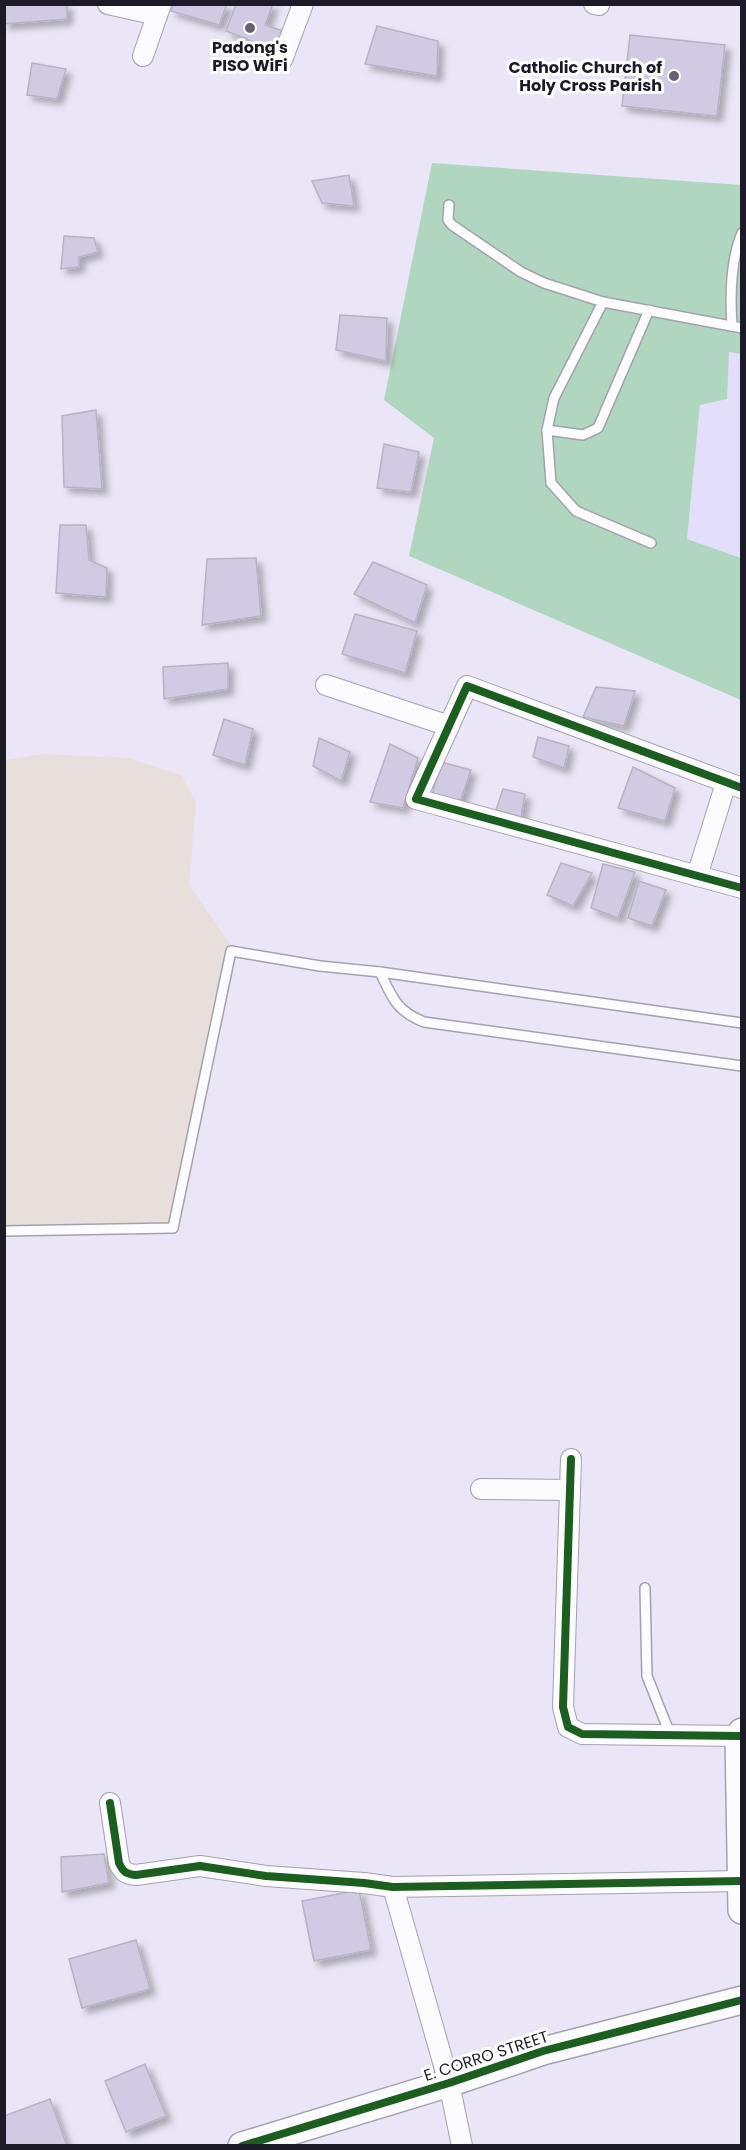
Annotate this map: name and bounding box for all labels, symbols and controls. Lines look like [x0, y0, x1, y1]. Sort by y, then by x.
marker: Padong's PISO WiFi [243, 21, 257, 35]
place label: Padong's PISO WiFi [212, 36, 288, 77]
place label: Catholic Church of Holy Cross Parish [509, 56, 662, 97]
marker: Catholic Church of Holy Cross Parish [667, 69, 681, 83]
street label: E. CORRO STREET [421, 2025, 552, 2087]

